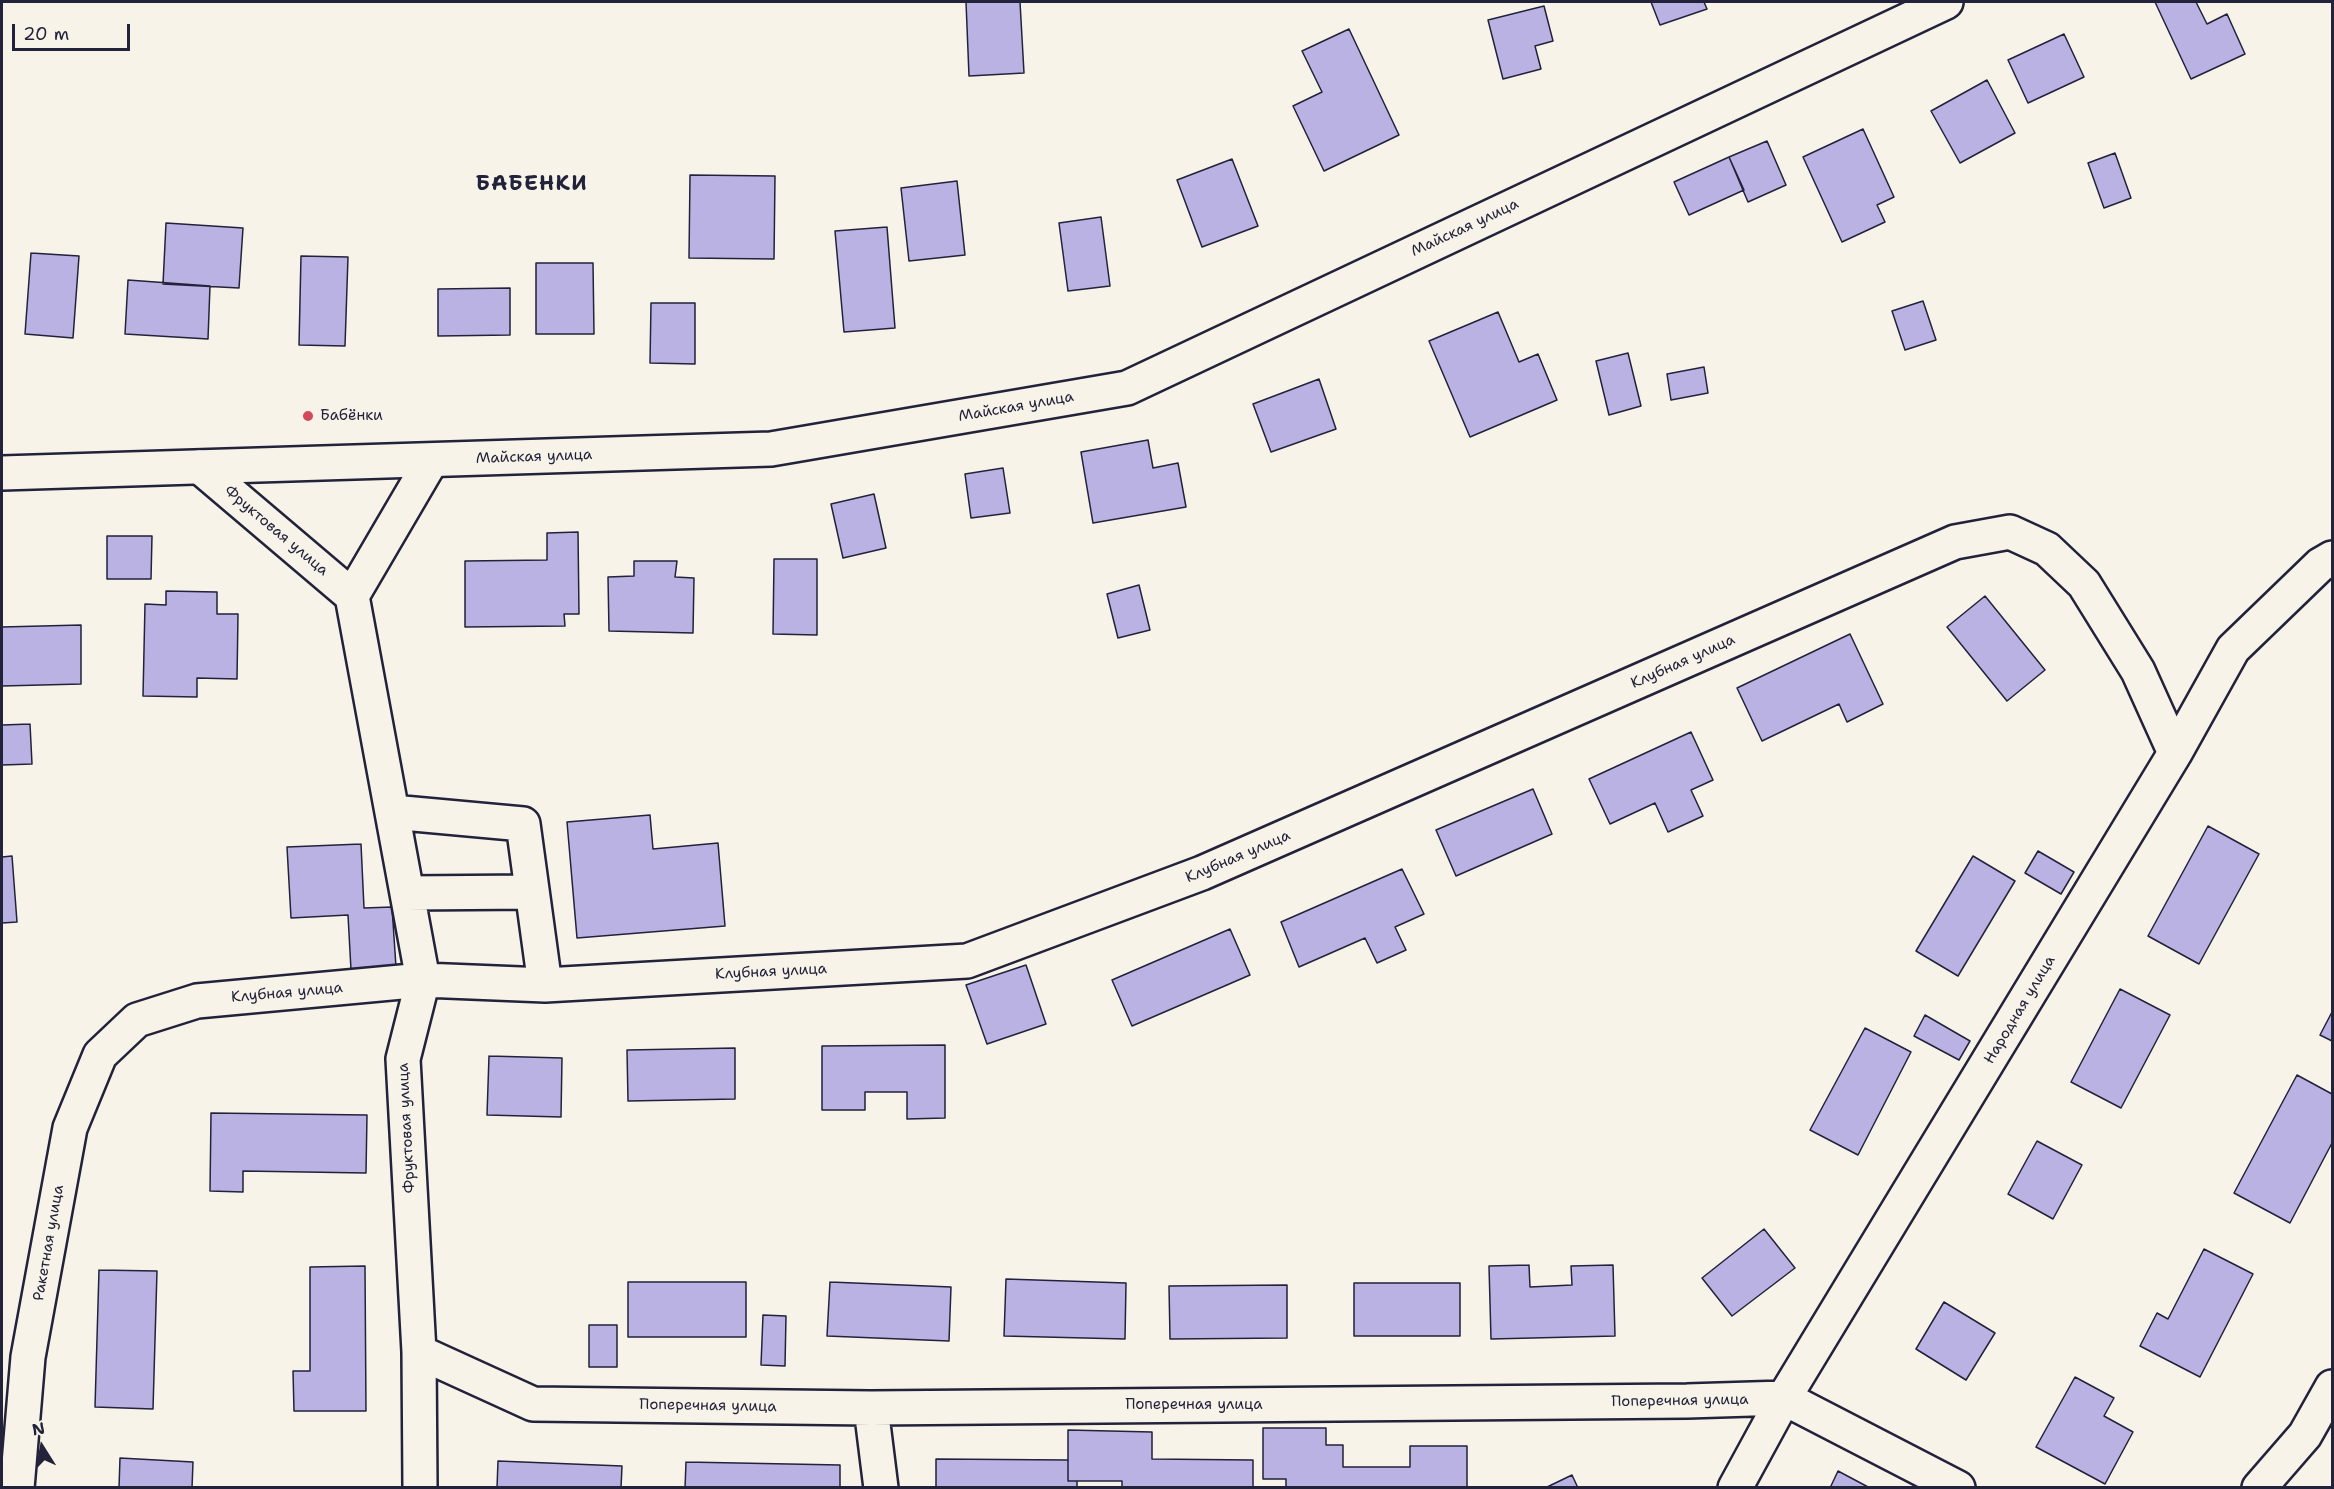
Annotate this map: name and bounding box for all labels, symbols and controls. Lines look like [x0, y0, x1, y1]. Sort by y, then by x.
scale bar [15, 12, 134, 50]
text: 20 m [23, 22, 69, 46]
district label: БАБЕНКИ [476, 172, 588, 198]
street label: Майская улица [1408, 195, 1522, 261]
street label: Майская улица [957, 388, 1075, 426]
place label: Бабёнки [320, 407, 383, 425]
marker: Бабёнки [301, 409, 315, 423]
street label: Майская улица [475, 446, 593, 468]
street label: Фруктовая улица [220, 482, 332, 580]
street label: Клубная улица [1628, 631, 1738, 693]
street label: Клубная улица [1183, 827, 1293, 887]
street label: Народная улица [1981, 953, 2059, 1067]
street label: Клубная улица [715, 960, 827, 984]
street label: Клубная улица [230, 979, 344, 1007]
street label: Фруктовая улица [395, 1062, 419, 1194]
street label: Ракетная улица [30, 1184, 68, 1302]
street label: Поперечная улица [1611, 1391, 1749, 1411]
street label: Поперечная улица [639, 1396, 777, 1416]
street label: Поперечная улица [1125, 1396, 1263, 1414]
north arrow [12, 1417, 72, 1477]
text: N [30, 1417, 47, 1440]

